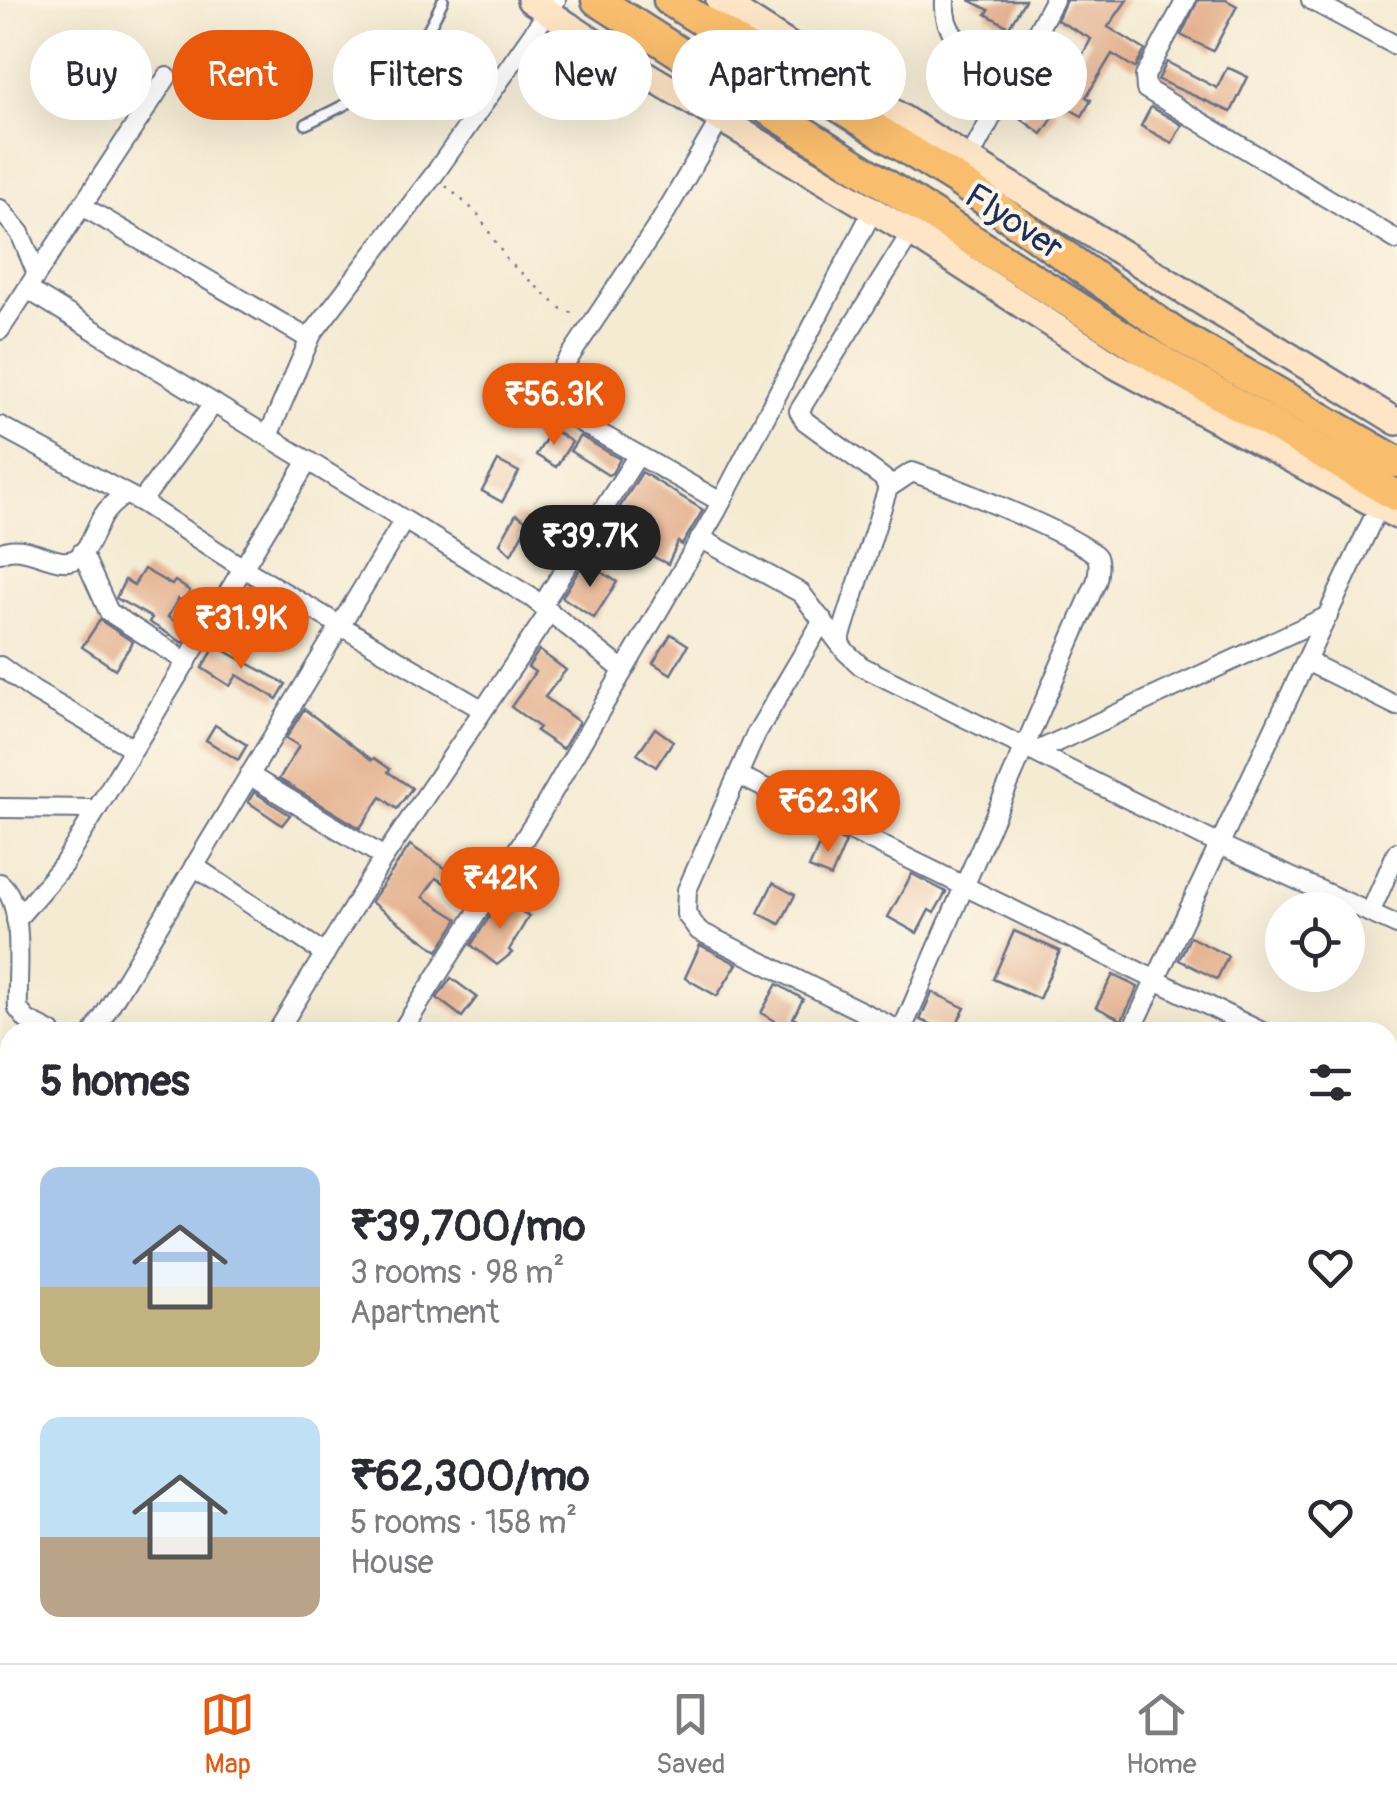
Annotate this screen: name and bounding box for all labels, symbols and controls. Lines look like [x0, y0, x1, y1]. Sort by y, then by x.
chip: Buy [30, 30, 152, 120]
chip: Rent [172, 30, 313, 120]
chip: Filters [333, 30, 498, 120]
chip: New [518, 30, 652, 120]
chip: Apartment [672, 30, 906, 120]
chip: House [926, 30, 1087, 120]
street label: Flyover [956, 174, 1072, 270]
pin: ₹56.3K [473, 363, 635, 448]
text: ₹56.3K [504, 375, 604, 415]
pin: ₹39.7K [509, 505, 671, 590]
text: ₹39.7K [542, 517, 638, 557]
pin: ₹31.9K [160, 587, 322, 672]
text: ₹31.9K [195, 599, 287, 639]
pin: ₹62.3K [747, 770, 909, 855]
text: ₹62.3K [778, 782, 878, 822]
pin: ₹42K [441, 847, 559, 932]
text: ₹42K [463, 859, 537, 899]
map controls [1265, 892, 1365, 992]
button: locate [1265, 892, 1365, 992]
icon: filters [1303, 1055, 1358, 1110]
text: 5 homes [40, 1056, 190, 1108]
text: ₹39,700/mo [350, 1201, 585, 1253]
icon: home [120, 1207, 240, 1327]
icon: heart [1303, 1240, 1358, 1295]
text: 3 rooms · 98 m² [350, 1253, 564, 1293]
text: Apartment [350, 1293, 499, 1333]
text: ₹62,300/mo [350, 1451, 590, 1503]
icon: home [120, 1457, 240, 1577]
icon: heart [1303, 1490, 1358, 1545]
text: 5 rooms · 158 m² [350, 1503, 577, 1543]
text: House [350, 1543, 434, 1583]
tab: Map [200, 1687, 255, 1782]
tab: Saved [656, 1687, 725, 1782]
tab: Home [1126, 1687, 1197, 1782]

